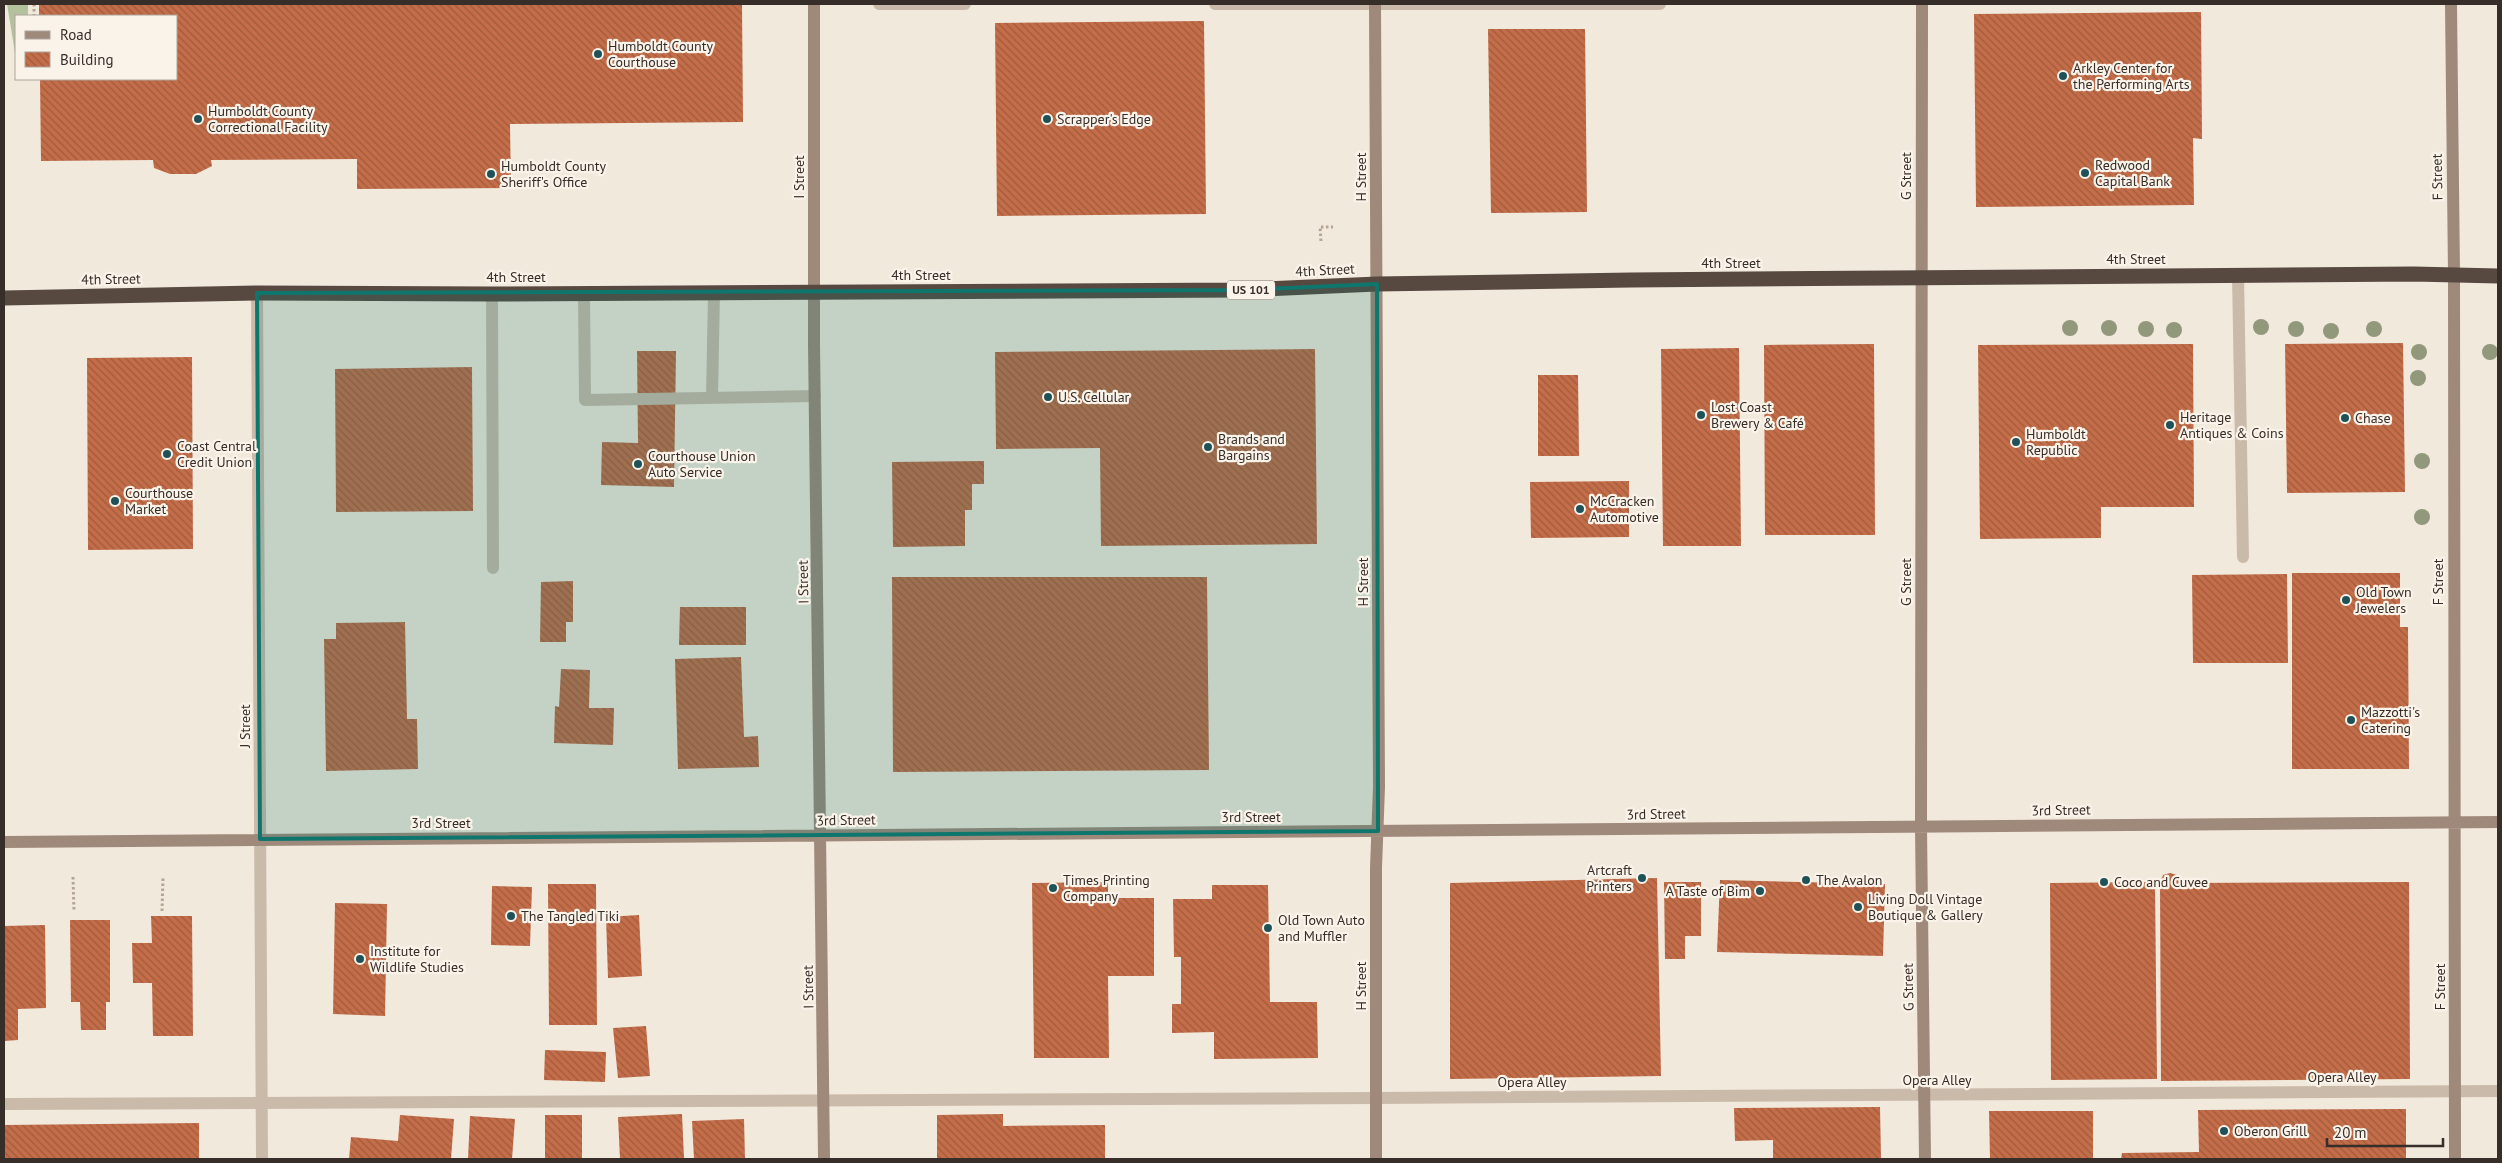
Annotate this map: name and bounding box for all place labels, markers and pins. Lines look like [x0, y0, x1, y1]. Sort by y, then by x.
place label: Humboldt County Courthouse [608, 37, 713, 71]
marker: Humboldt County Courthouse [592, 48, 604, 60]
place label: Arkley Center for the Performing Arts [2073, 59, 2190, 93]
marker: Arkley Center for the Performing Arts [2057, 70, 2069, 82]
place label: Humboldt County Correctional Facility [208, 102, 328, 136]
place label: Scrapper's Edge [1057, 110, 1151, 128]
marker: Humboldt County Correctional Facility [192, 113, 204, 125]
marker: Scrapper's Edge [1041, 113, 1053, 125]
place label: Redwood Capital Bank [2095, 156, 2170, 190]
place label: Humboldt County Sheriff's Office [501, 157, 606, 191]
marker: Redwood Capital Bank [2079, 167, 2091, 179]
marker: Humboldt County Sheriff's Office [485, 168, 497, 180]
place label: U.S. Cellular [1058, 388, 1130, 406]
marker: U.S. Cellular [1042, 391, 1054, 403]
place label: Lost Coast Brewery & Café [1711, 398, 1804, 432]
place label: Heritage Antiques & Coins [2180, 408, 2284, 442]
marker: Lost Coast Brewery & Café [1695, 409, 1707, 421]
place label: Chase [2355, 409, 2391, 427]
marker: Chase [2339, 412, 2351, 424]
marker: Heritage Antiques & Coins [2164, 419, 2176, 431]
place label: Humboldt Republic [2026, 425, 2086, 459]
place label: Brands and Bargains [1218, 430, 1285, 464]
marker: Humboldt Republic [2010, 436, 2022, 448]
place label: Coast Central Credit Union [177, 437, 256, 471]
marker: Brands and Bargains [1202, 441, 1214, 453]
place label: Courthouse Union Auto Service [648, 447, 756, 481]
marker: Coast Central Credit Union [161, 448, 173, 460]
marker: Courthouse Union Auto Service [632, 458, 644, 470]
place label: Courthouse Market [125, 484, 193, 518]
place label: McCracken Automotive [1590, 492, 1659, 526]
marker: Courthouse Market [109, 495, 121, 507]
marker: McCracken Automotive [1574, 503, 1586, 515]
place label: Old Town Jewelers [2355, 583, 2412, 617]
marker: Old Town Jewelers [2340, 594, 2352, 606]
place label: Mazzotti's Catering [2361, 703, 2420, 737]
marker: Mazzotti's Catering [2345, 714, 2357, 726]
place label: Artcraft Printers [1586, 861, 1632, 895]
place label: Times Printing Company [1063, 871, 1150, 905]
place label: The Avalon [1816, 871, 1882, 889]
marker: Artcraft Printers [1636, 872, 1648, 884]
place label: Coco and Cuvee [2114, 873, 2208, 891]
marker: The Avalon [1800, 874, 1812, 886]
marker: Coco and Cuvee [2098, 876, 2110, 888]
marker: Times Printing Company [1047, 882, 1059, 894]
place label: A Taste of Bim [1666, 882, 1750, 900]
marker: A Taste of Bim [1754, 885, 1766, 897]
place label: Living Doll Vintage Boutique & Gallery [1868, 890, 1983, 924]
marker: Living Doll Vintage Boutique & Gallery [1852, 901, 1864, 913]
place label: The Tangled Tiki [521, 907, 619, 925]
marker: The Tangled Tiki [505, 910, 517, 922]
place label: Old Town Auto and Muffler [1278, 911, 1365, 945]
marker: Old Town Auto and Muffler [1262, 922, 1274, 934]
place label: Institute for Wildlife Studies [370, 942, 464, 976]
marker: Institute for Wildlife Studies [354, 953, 366, 965]
place label: Oberon Grill [2234, 1122, 2307, 1140]
marker: Oberon Grill [2218, 1125, 2230, 1137]

